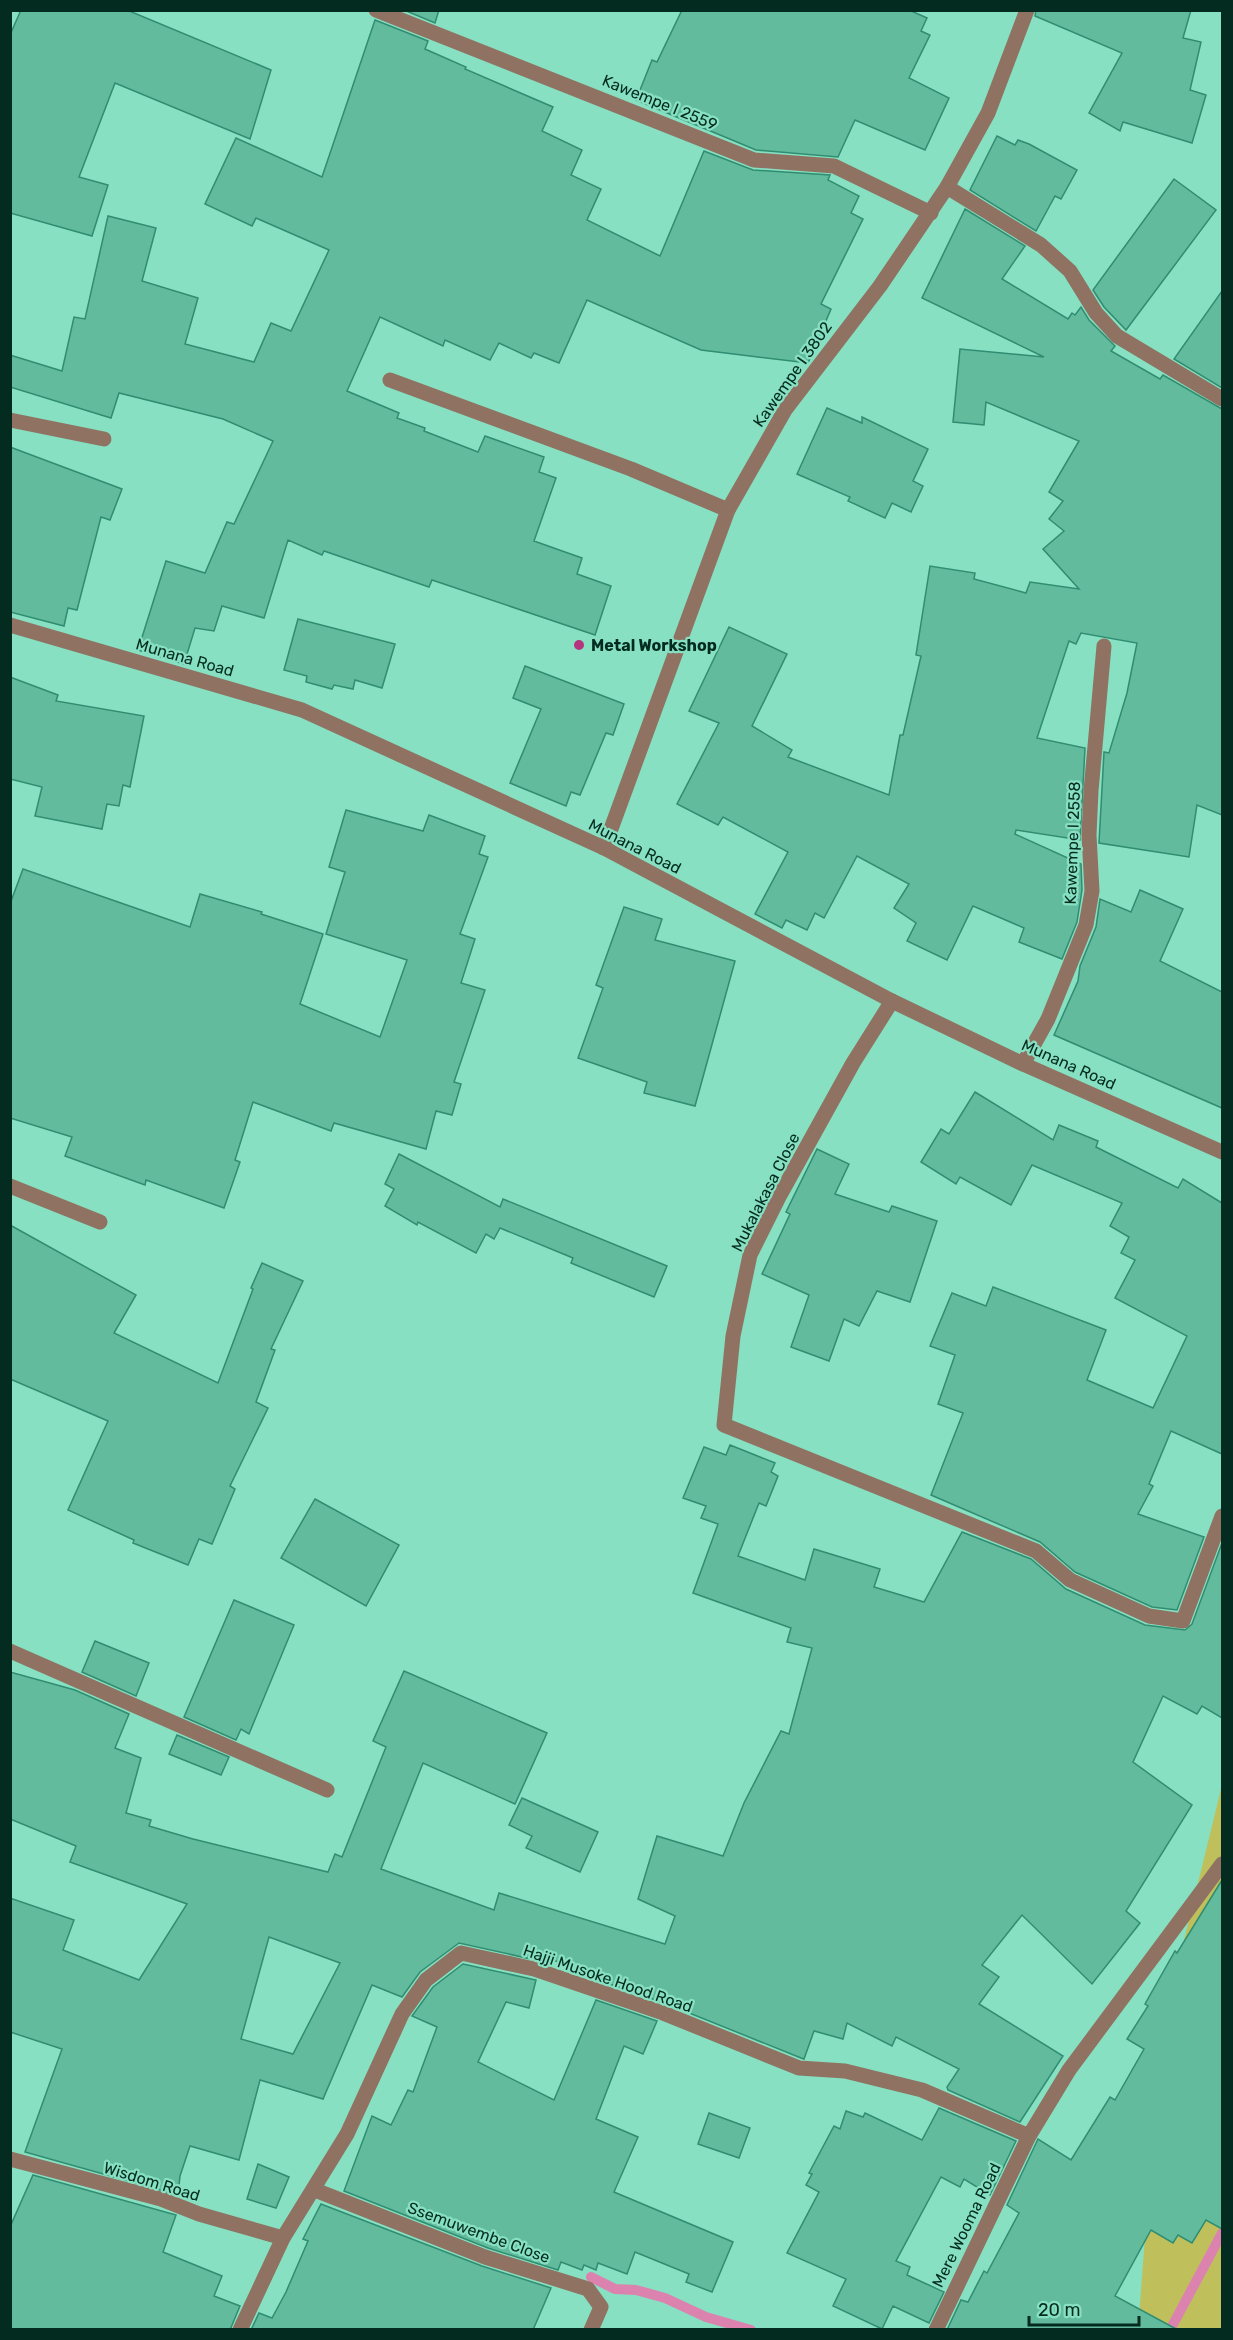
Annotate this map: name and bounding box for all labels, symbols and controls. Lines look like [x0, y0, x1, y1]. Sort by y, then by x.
street label: Kawempe I 2559 [599, 71, 720, 134]
street label: Kawempe I 3802 [749, 318, 836, 431]
street label: Munana Road [134, 634, 236, 681]
place label: Metal Workshop [591, 636, 717, 655]
marker: Metal Workshop [572, 638, 586, 652]
street label: Kawempe I 2558 [1061, 781, 1084, 905]
street label: Munana Road [585, 815, 684, 878]
street label: Munana Road [1019, 1035, 1119, 1094]
street label: Mukalakasa Close [727, 1130, 804, 1255]
street label: Hajji Musoke Hood Road [521, 1941, 695, 2016]
street label: Wisdom Road [101, 2158, 202, 2205]
street label: Mere Wooma Road [928, 2160, 1005, 2290]
street label: Ssemuwembe Close [405, 2198, 553, 2267]
scale bar [1029, 2289, 1138, 2327]
text: 20 m [1038, 2299, 1080, 2321]

